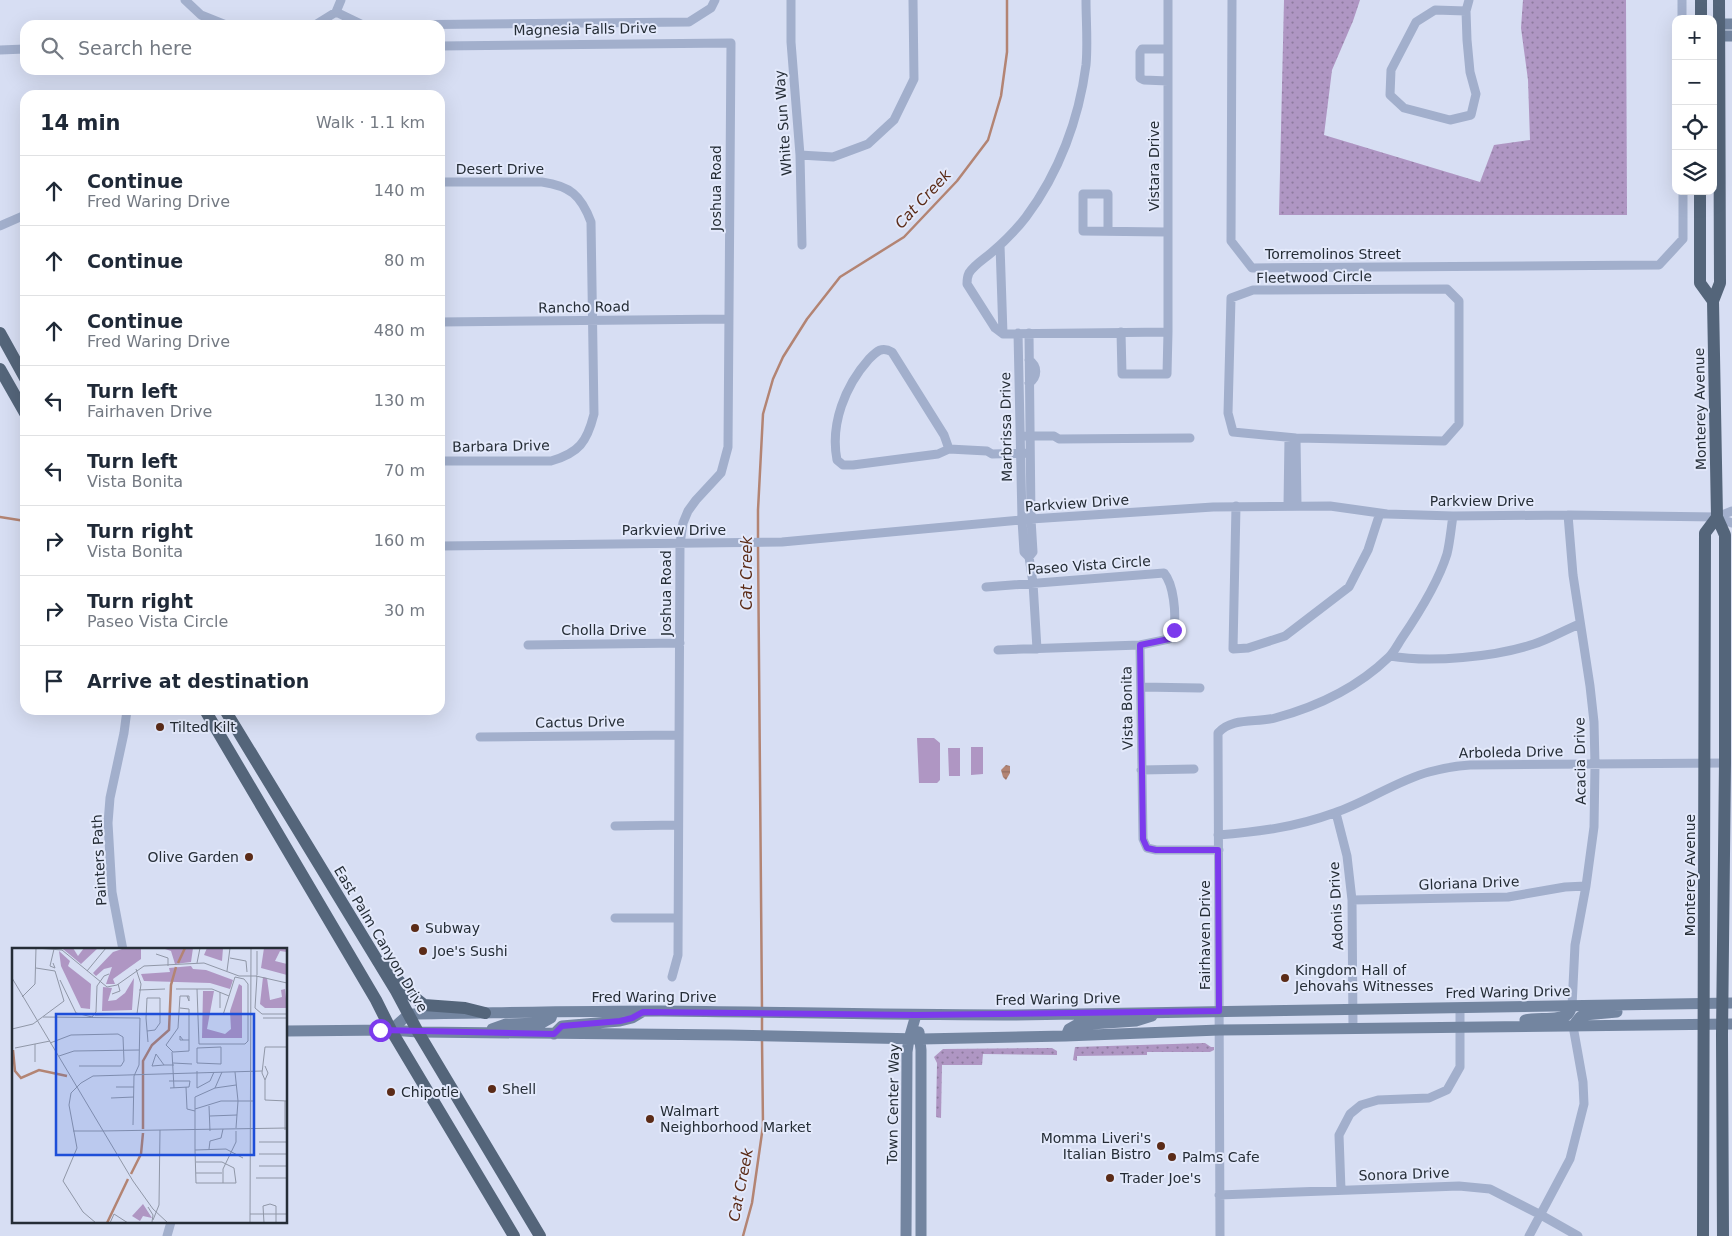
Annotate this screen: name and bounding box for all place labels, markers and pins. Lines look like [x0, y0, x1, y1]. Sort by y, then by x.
place label: Tilted Kilt [169, 719, 236, 735]
marker: Tilted Kilt [154, 721, 166, 733]
place label: Olive Garden [148, 849, 239, 865]
marker: Olive Garden [243, 851, 255, 863]
place label: Subway [425, 920, 480, 936]
marker: Subway [409, 922, 421, 934]
place label: Joe's Sushi [432, 943, 508, 959]
marker: Joe's Sushi [417, 945, 429, 957]
place label: Kingdom Hall of Jehovahs Witnesses [1294, 962, 1434, 994]
marker: Kingdom Hall of Jehovahs Witnesses [1279, 972, 1291, 984]
place label: Shell [502, 1081, 536, 1097]
marker: Shell [486, 1083, 498, 1095]
place label: Chipotle [401, 1084, 459, 1100]
marker: Chipotle [385, 1086, 397, 1098]
place label: Walmart Neighborhood Market [660, 1103, 812, 1135]
marker: Walmart Neighborhood Market [644, 1113, 656, 1125]
place label: Momma Liveri's Italian Bistro [1041, 1130, 1151, 1162]
marker: Momma Liveri's Italian Bistro [1155, 1140, 1167, 1152]
place label: Palms Cafe [1182, 1149, 1260, 1165]
marker: Palms Cafe [1166, 1151, 1178, 1163]
place label: Trader Joe's [1119, 1170, 1201, 1186]
marker: Trader Joe's [1104, 1172, 1116, 1184]

